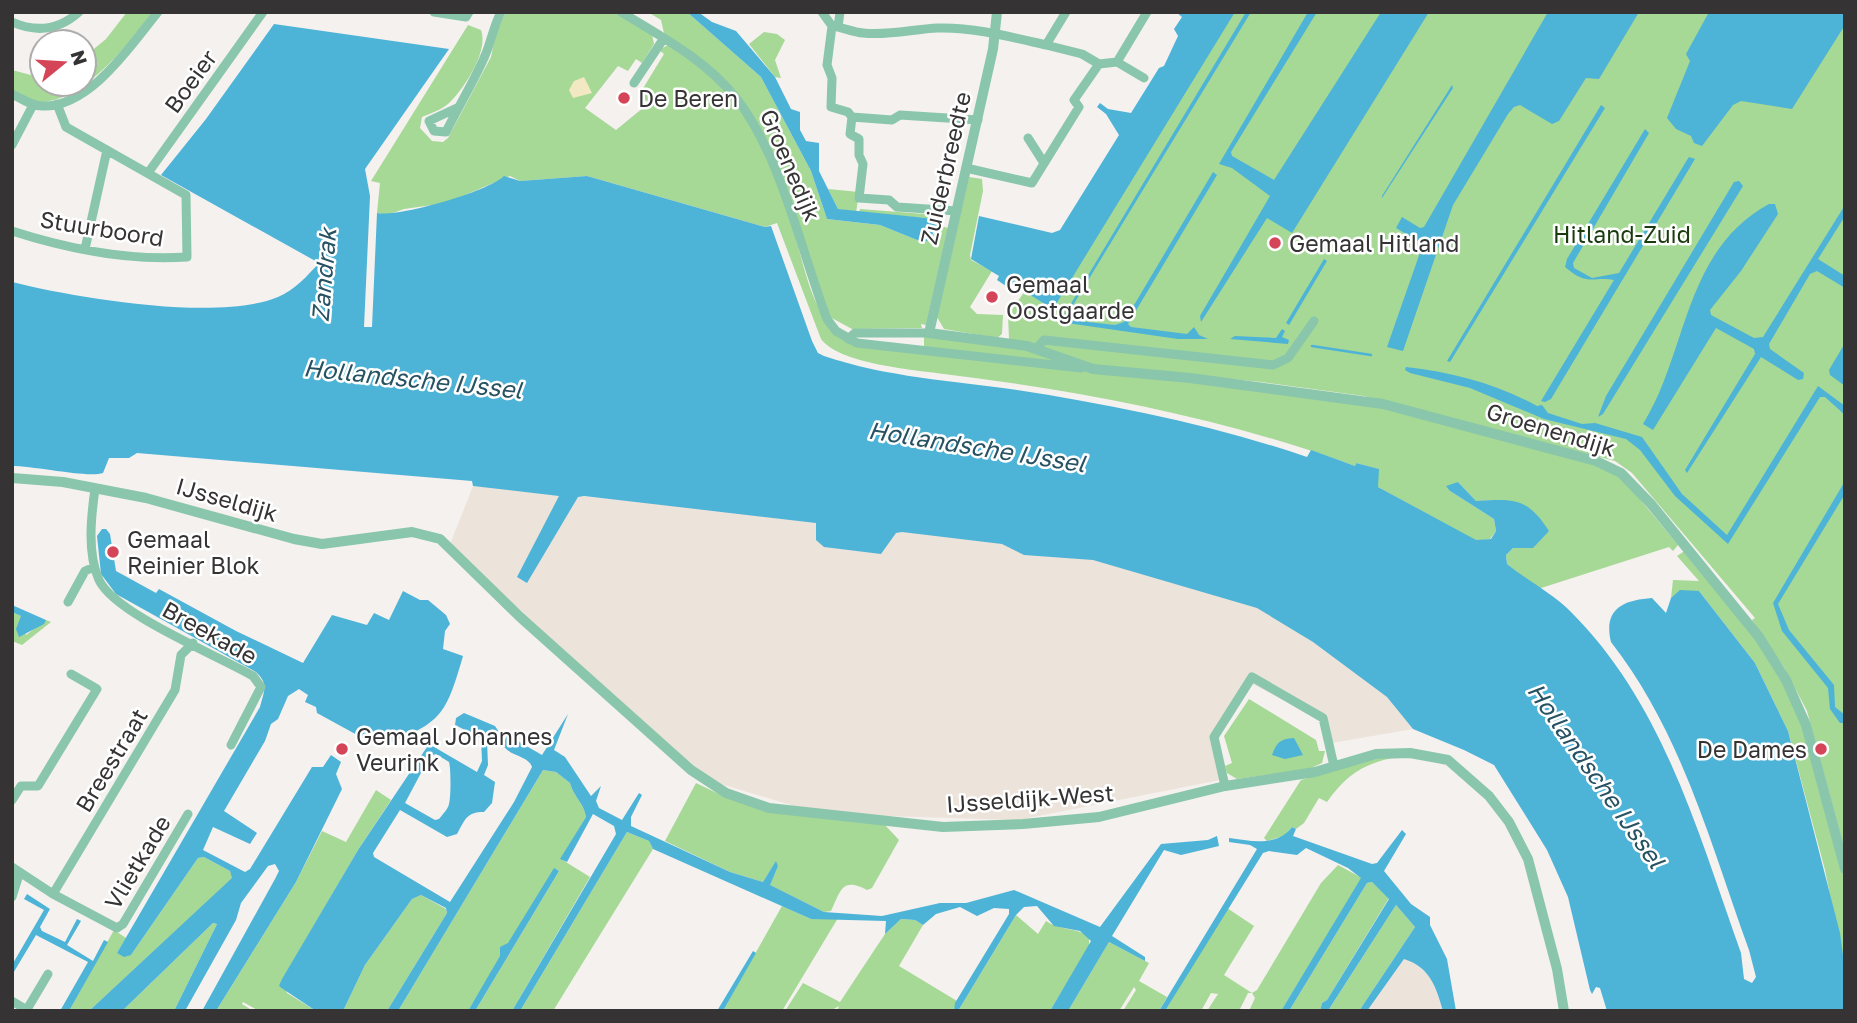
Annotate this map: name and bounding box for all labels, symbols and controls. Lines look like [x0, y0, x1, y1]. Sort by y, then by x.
north arrow [28, 28, 98, 98]
street label: Boeier [158, 44, 222, 118]
text: N [66, 47, 93, 68]
place label: De Beren [638, 84, 738, 112]
street label: Zuiderbreedte [914, 89, 976, 247]
marker: De Beren [616, 90, 632, 106]
street label: Groenedijk [755, 105, 827, 225]
street label: Stuurboord [38, 204, 166, 252]
park label: Hitland-Zuid [1553, 220, 1691, 248]
water label: Zandrak [304, 225, 342, 323]
place label: Gemaal Hitland [1289, 229, 1460, 257]
marker: Gemaal Hitland [1267, 235, 1283, 251]
place label: Gemaal Oostgaarde [1006, 270, 1135, 324]
marker: Gemaal Oostgaarde [984, 289, 1000, 305]
water label: Hollandsche IJssel [302, 352, 525, 404]
street label: Groenendijk [1483, 396, 1619, 462]
water label: Hollandsche IJssel [866, 415, 1089, 478]
street label: IJsseldijk [173, 471, 281, 527]
place label: Gemaal Reinier Blok [127, 525, 260, 579]
marker: Gemaal Reinier Blok [105, 544, 121, 560]
street label: Breekade [158, 595, 262, 669]
water label: Hollandsche IJssel [1522, 677, 1673, 874]
street label: Breestraat [69, 703, 153, 817]
place label: Gemaal Johannes Veurink [356, 722, 553, 776]
place label: De Dames [1697, 735, 1807, 763]
marker: Gemaal Johannes Veurink [334, 741, 350, 757]
marker: De Dames [1813, 741, 1829, 757]
street label: IJsseldijk-West [945, 778, 1115, 818]
street label: Vlietkade [98, 810, 176, 914]

